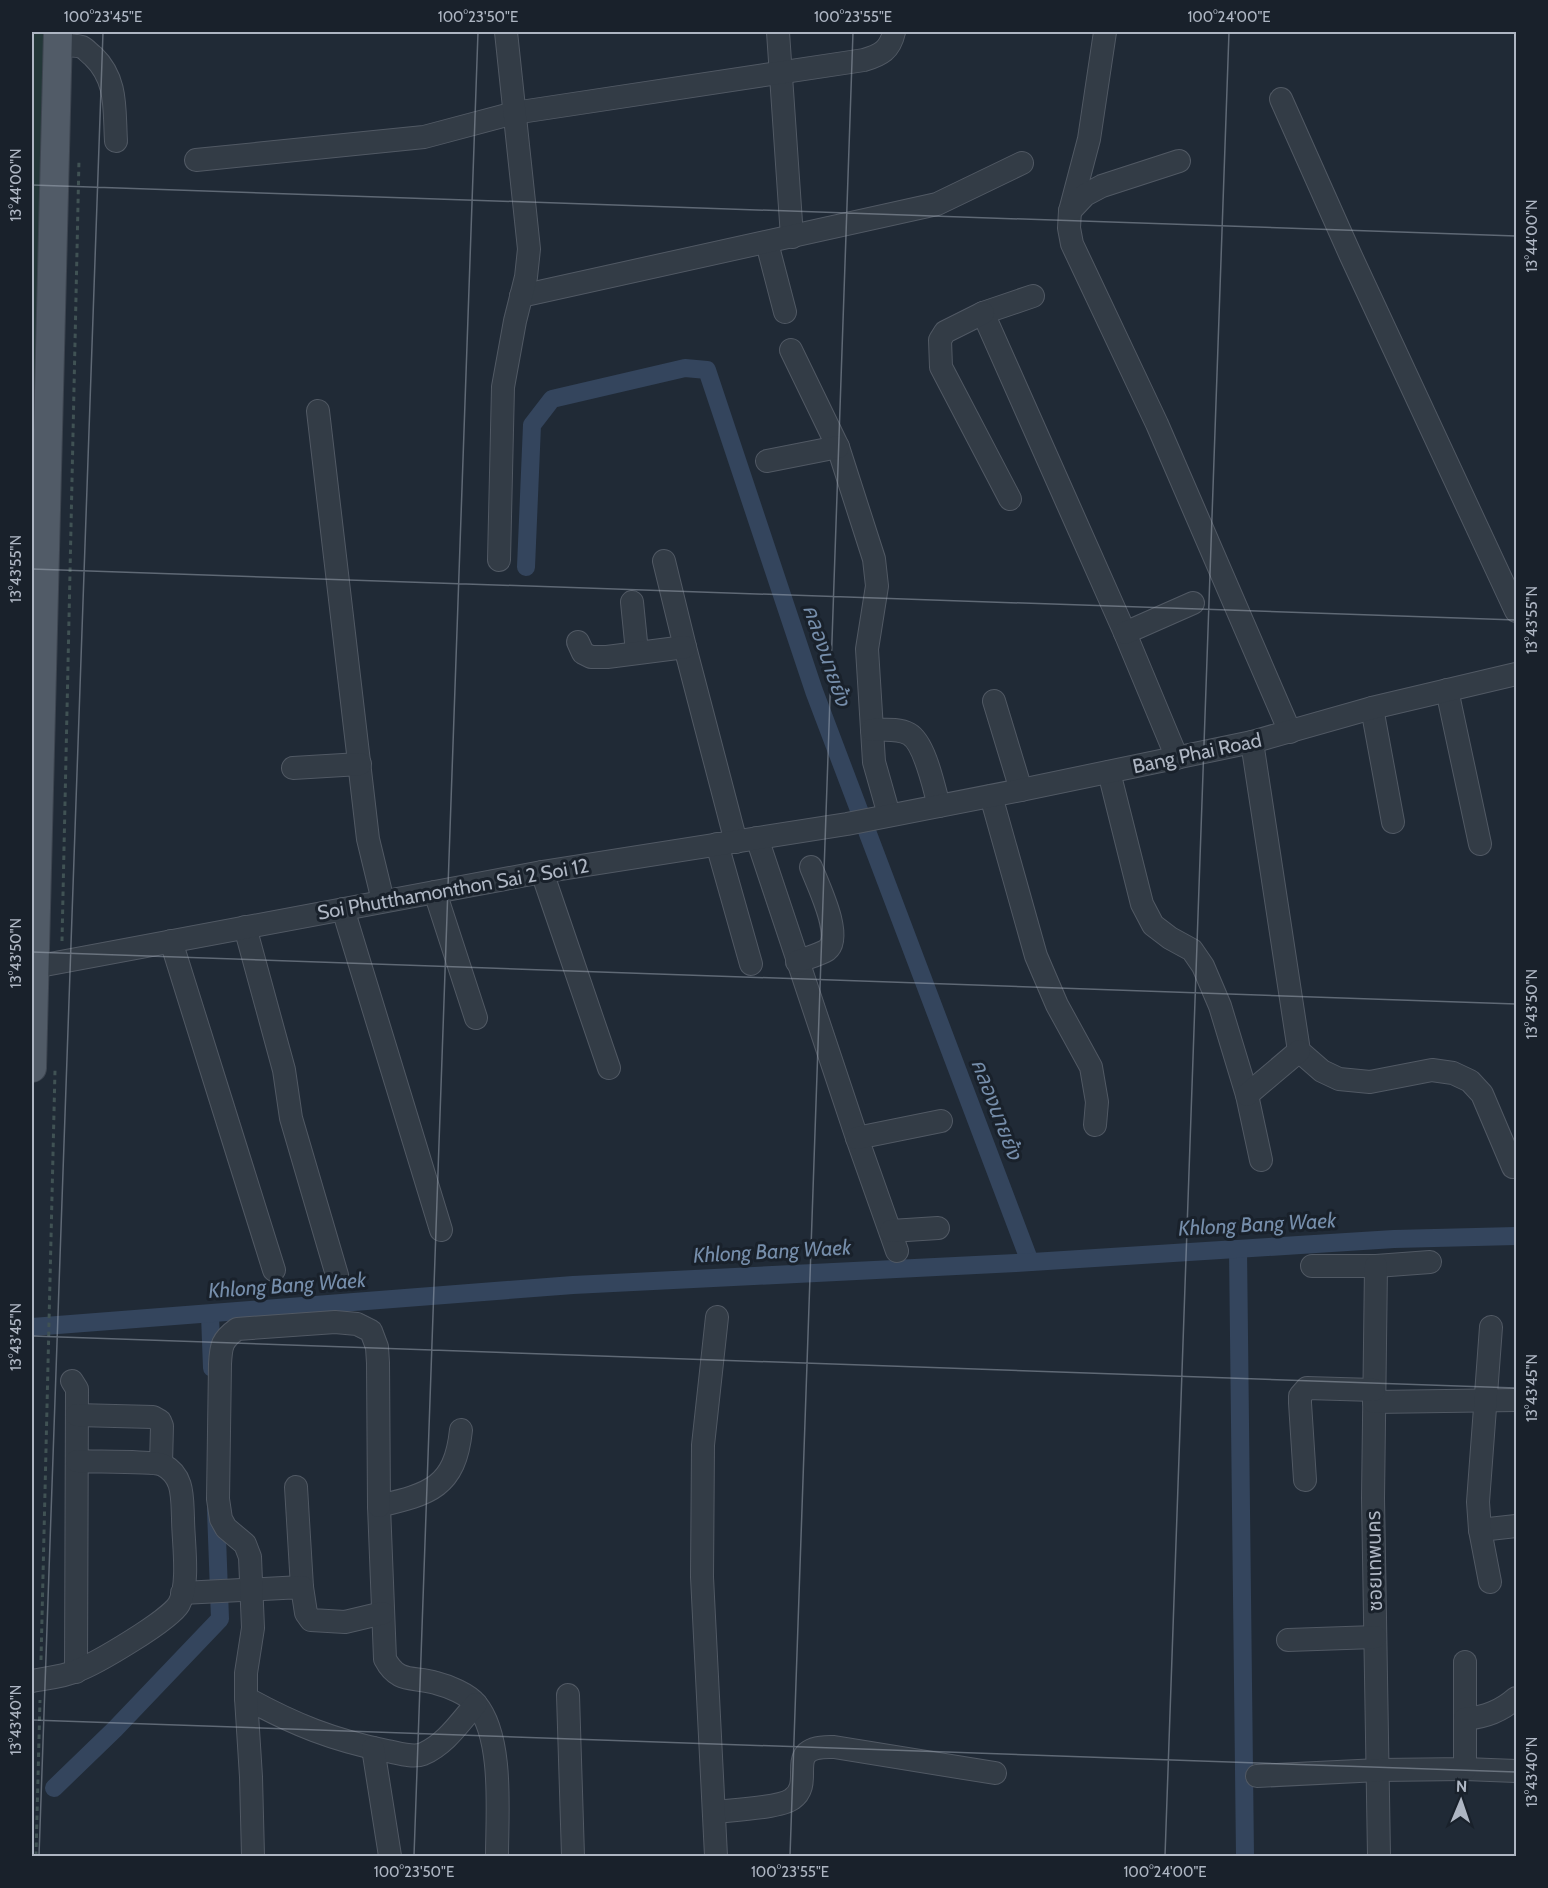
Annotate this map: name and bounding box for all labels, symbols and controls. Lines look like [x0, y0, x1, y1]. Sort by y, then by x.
text: 100°23'45"E [64, 8, 142, 26]
text: 100°23'50"E [438, 8, 518, 26]
text: 100°23'55"E [814, 8, 892, 26]
text: 100°24'00"E [1187, 8, 1271, 26]
text: 13°44'00"N [7, 148, 25, 222]
text: 13°44'00"N [1523, 199, 1541, 273]
text: 13°43'55"N [7, 535, 25, 603]
text: 13°43'55"N [1523, 586, 1541, 654]
water label: คลองนายย้ง [798, 601, 857, 711]
street label: Bang Phai Road [1130, 728, 1264, 778]
street label: Soi Phutthamonthon Sai 2 Soi 12 [315, 853, 591, 925]
text: 13°43'50"N [7, 918, 25, 988]
text: 13°43'50"N [1523, 969, 1541, 1039]
water label: คลองนายย้ง [966, 1055, 1028, 1164]
water label: Khlong Bang Waek [1177, 1207, 1338, 1241]
water label: Khlong Bang Waek [692, 1234, 853, 1268]
water label: Khlong Bang Waek [207, 1267, 368, 1303]
text: 13°43'45"N [7, 1303, 25, 1371]
text: 13°43'45"N [1523, 1354, 1541, 1422]
street label: ซอยเทพนคร [1361, 1510, 1387, 1612]
text: 13°43'40"N [7, 1685, 25, 1755]
text: 13°43'40"N [1523, 1737, 1541, 1807]
north arrow [1431, 1771, 1491, 1831]
text: N [1456, 1777, 1467, 1796]
text: 100°23'50"E [374, 1863, 454, 1881]
text: 100°23'55"E [751, 1863, 829, 1881]
text: 100°24'00"E [1123, 1863, 1207, 1881]

